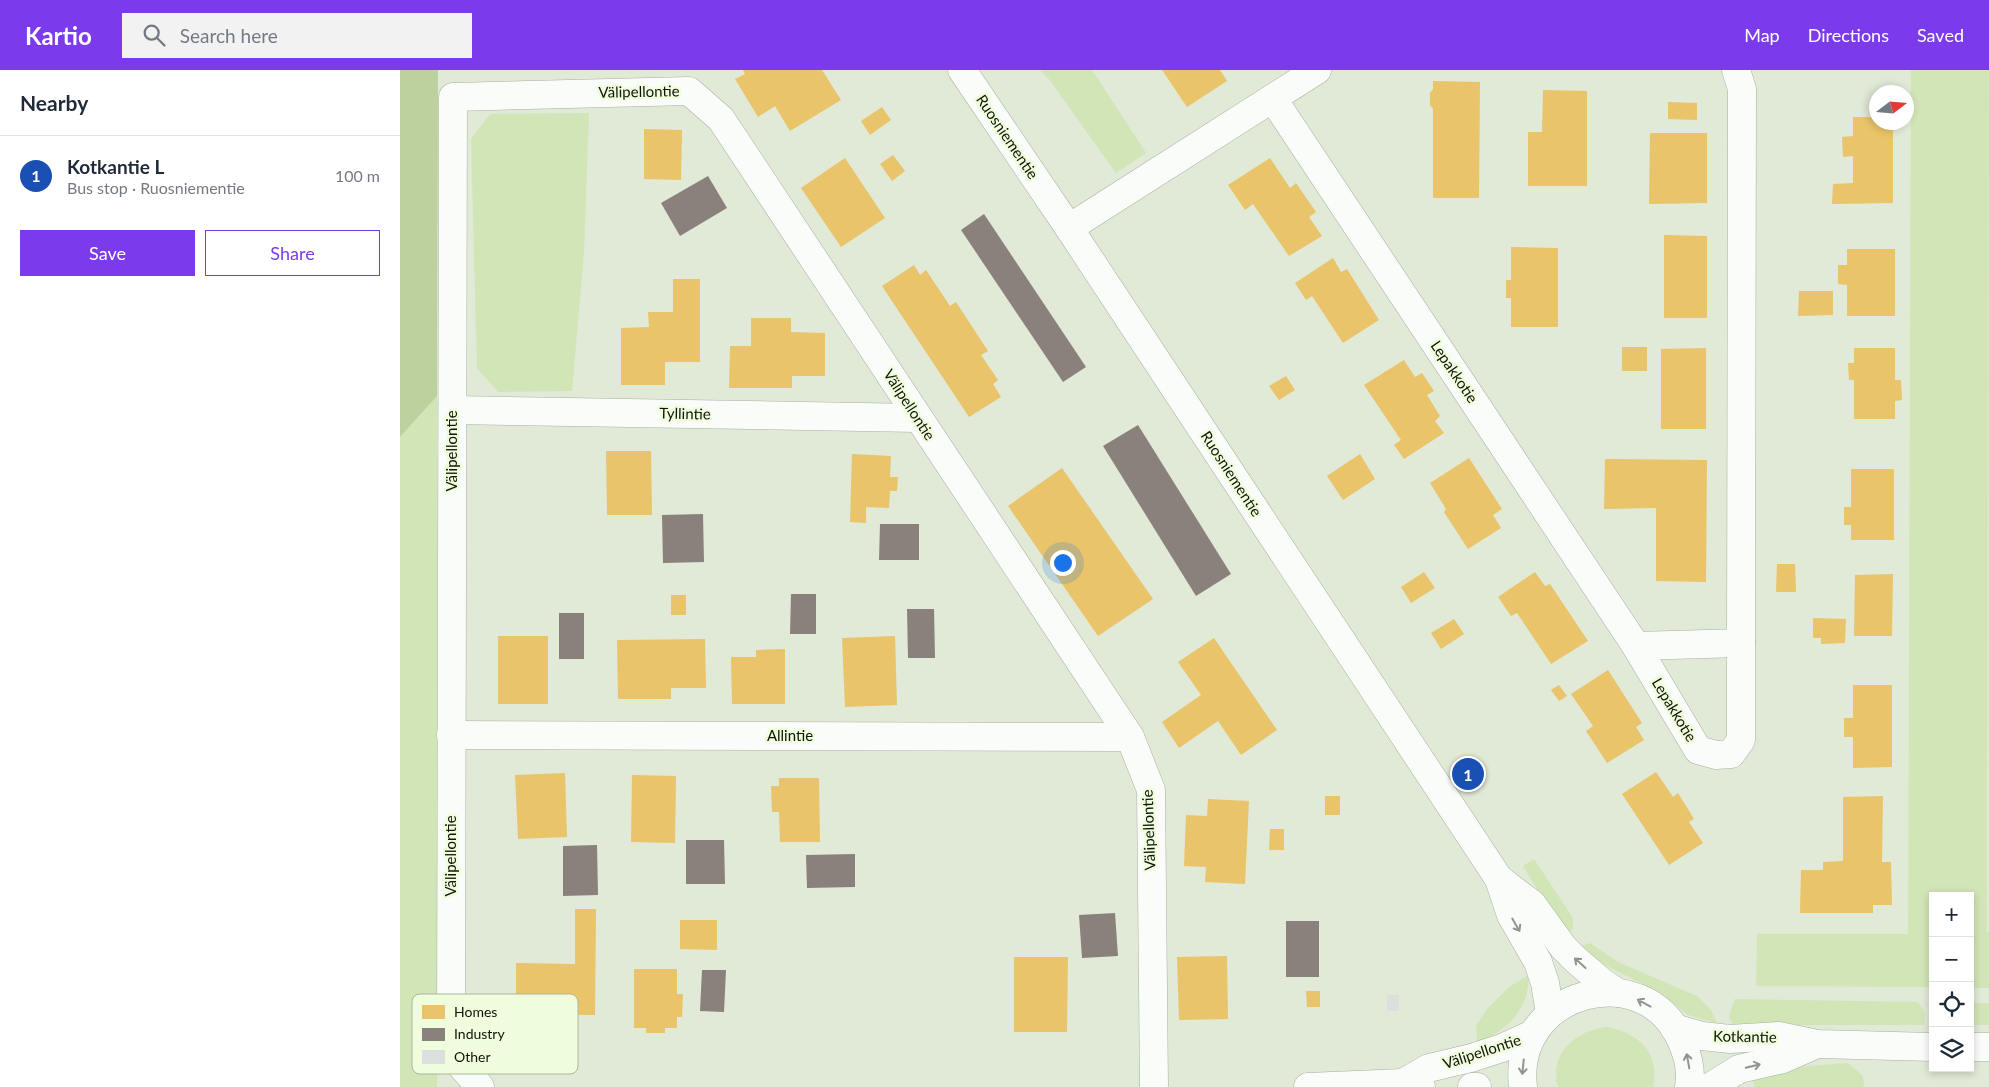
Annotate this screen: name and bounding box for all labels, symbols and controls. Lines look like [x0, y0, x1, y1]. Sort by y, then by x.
search box [122, 13, 472, 58]
text: Kartio [25, 21, 92, 50]
icon: search [140, 21, 168, 49]
text: Search here [180, 24, 278, 47]
text: Map [1744, 24, 1780, 46]
text: Directions [1808, 24, 1889, 46]
text: Saved [1917, 24, 1964, 46]
street label: Välipellontie [598, 81, 680, 101]
north arrow [1869, 85, 1914, 130]
text: Nearby [20, 90, 88, 115]
street label: Ruosniementie [973, 91, 1043, 182]
text: Kotkantie L [67, 155, 164, 178]
text: 1 [31, 166, 41, 185]
text: 100 m [335, 166, 380, 185]
text: Bus stop · Ruosniementie [67, 178, 245, 197]
button: Save [20, 230, 195, 276]
button: Share [205, 230, 380, 276]
street label: Lepakkotie [1427, 337, 1482, 406]
street label: Välipellontie [880, 366, 940, 443]
street label: Tyllintie [659, 404, 711, 422]
street label: Välipellontie [442, 410, 460, 492]
street label: Ruosniementie [1198, 427, 1266, 520]
your location [1050, 550, 1076, 576]
street label: Lepakkotie [1649, 674, 1701, 745]
street label: Allintie [767, 726, 813, 744]
pin: 1 [1452, 755, 1484, 793]
street label: Välipellontie [1138, 789, 1158, 871]
street label: Välipellontie [441, 815, 459, 897]
map controls [1929, 892, 1974, 1072]
button: + [1929, 892, 1974, 937]
one-way arrow [1512, 917, 1522, 931]
button: − [1929, 937, 1974, 982]
one-way arrow [1573, 958, 1586, 969]
button: locate [1929, 982, 1974, 1027]
legend [412, 994, 578, 1074]
one-way arrow [1637, 998, 1652, 1008]
text: Homes [454, 1003, 497, 1020]
text: Industry [454, 1025, 505, 1042]
street label: Kotkantie [1713, 1026, 1777, 1046]
button: layers [1929, 1027, 1974, 1072]
street label: Välipellontie [1440, 1030, 1523, 1072]
text: Other [454, 1048, 491, 1065]
one-way arrow [1682, 1053, 1692, 1069]
one-way arrow [1518, 1058, 1528, 1074]
one-way arrow [1745, 1061, 1761, 1070]

